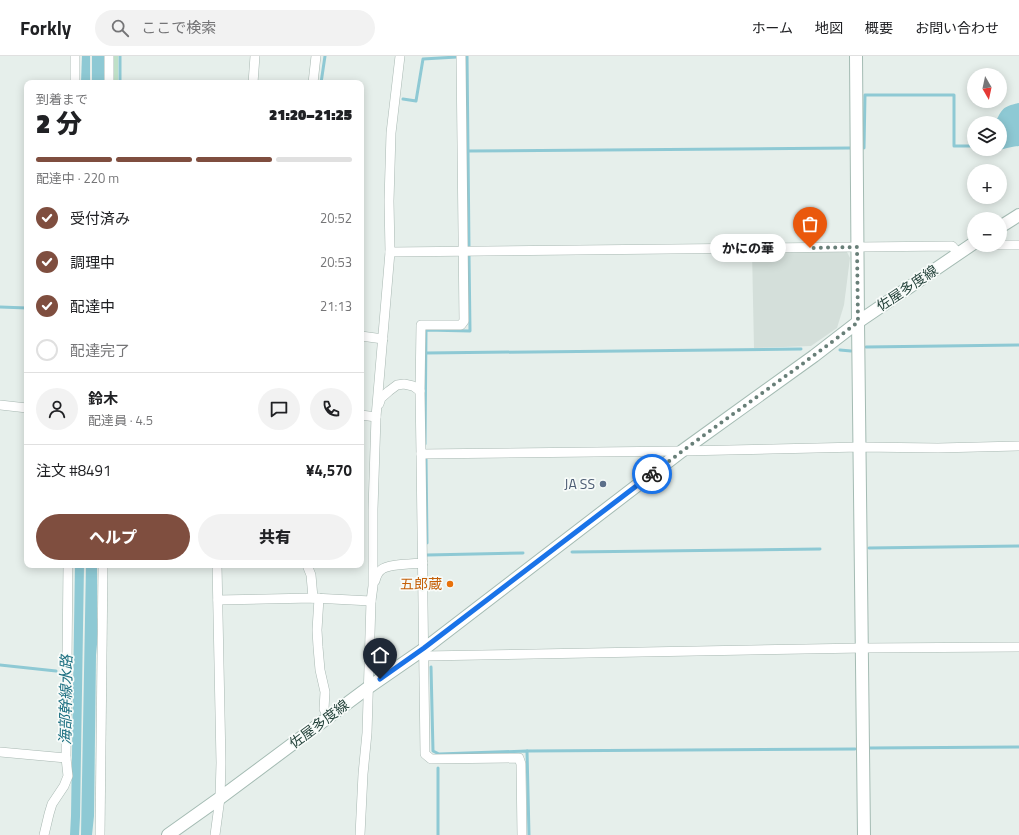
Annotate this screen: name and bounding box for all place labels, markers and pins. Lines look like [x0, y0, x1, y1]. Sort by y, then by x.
pin [793, 207, 827, 248]
callout: かにの華 [710, 234, 786, 262]
place label: JA SS [564, 473, 595, 494]
marker: JA SS [598, 479, 608, 489]
place label: 五郎蔵 [400, 573, 442, 594]
marker: 五郎蔵 [445, 579, 455, 589]
pin [363, 638, 397, 679]

